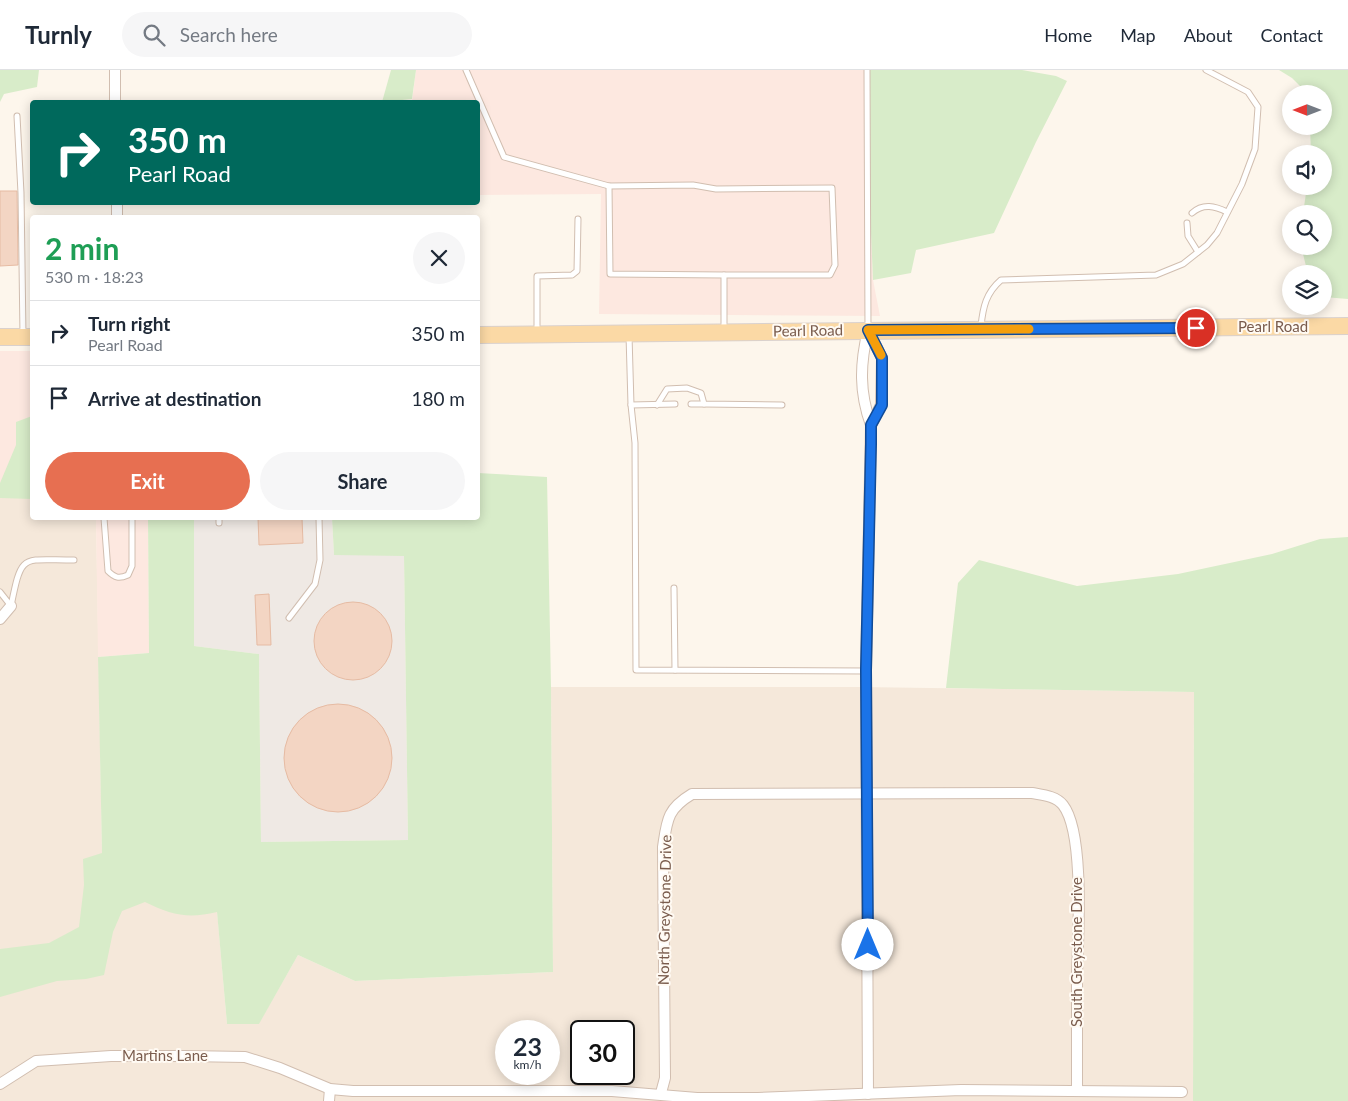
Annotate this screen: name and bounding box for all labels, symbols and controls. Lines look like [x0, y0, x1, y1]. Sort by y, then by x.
search box [122, 12, 472, 57]
text: Turnly [25, 20, 92, 49]
icon: search [140, 21, 168, 49]
text: Search here [180, 23, 278, 46]
text: Home [1044, 24, 1092, 46]
text: Map [1120, 24, 1156, 46]
text: About [1184, 24, 1233, 46]
text: Contact [1261, 24, 1323, 46]
north arrow [1282, 85, 1332, 135]
map controls [1282, 85, 1332, 315]
text: 350 m [128, 118, 227, 160]
icon: right [45, 120, 110, 185]
button: sound [1282, 145, 1332, 195]
text: Pearl Road [128, 160, 231, 187]
button: search [1282, 205, 1332, 255]
text: 2 min [45, 230, 119, 266]
button: close [413, 232, 465, 284]
button: layers [1282, 265, 1332, 315]
text: 530 m · 18:23 [45, 267, 144, 286]
pin [1175, 307, 1217, 349]
text: Turn right [88, 312, 170, 335]
icon: arrive [1182, 314, 1210, 342]
street label: Pearl Road [1238, 317, 1308, 335]
icon: right [45, 319, 73, 347]
street label: Pearl Road [773, 320, 843, 340]
text: 350 m [411, 322, 465, 345]
text: Pearl Road [88, 335, 163, 354]
icon: arrive [45, 384, 73, 412]
text: Arrive at destination [88, 387, 261, 410]
text: 180 m [411, 387, 465, 410]
button: Exit [45, 452, 250, 510]
button: Share [260, 452, 465, 510]
street label: North Greystone Drive [654, 835, 674, 985]
street label: South Greystone Drive [1067, 877, 1085, 1027]
position arrow [841, 918, 893, 970]
speed limit sign: 30 [570, 1020, 635, 1085]
text: 23 [513, 1031, 542, 1061]
street label: Martins Lane [122, 1046, 208, 1064]
text: km/h [513, 1057, 542, 1072]

